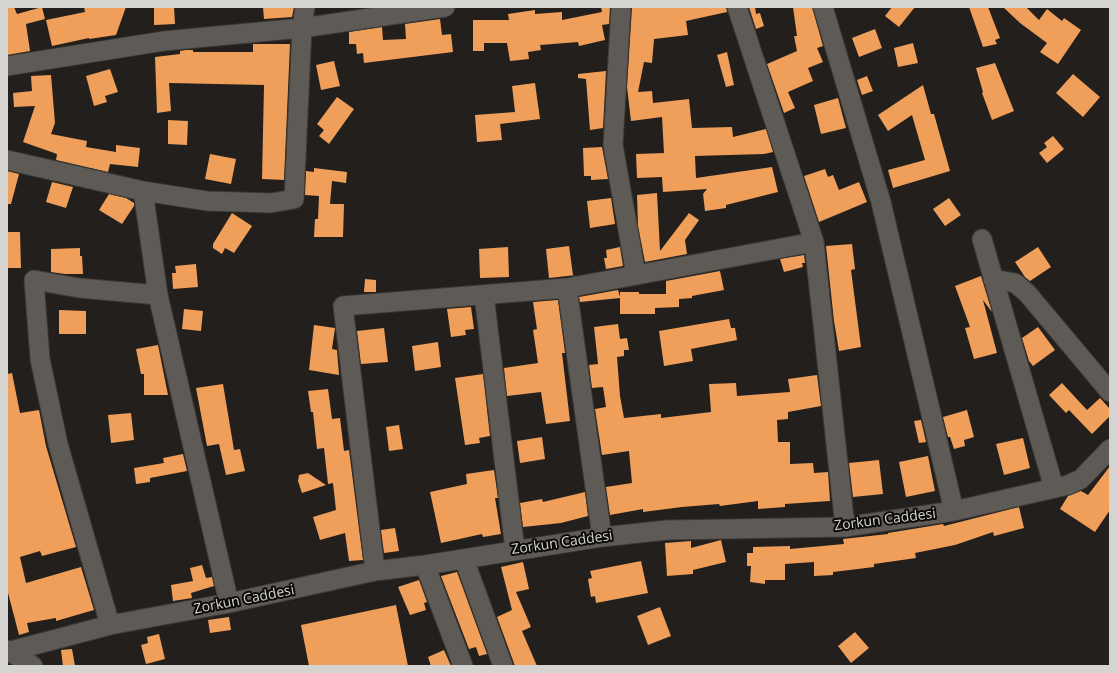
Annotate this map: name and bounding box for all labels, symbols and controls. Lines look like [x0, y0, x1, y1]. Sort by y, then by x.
street label: Zorkun Caddesi [833, 505, 937, 535]
street label: Zorkun Caddesi [510, 528, 614, 558]
street label: Zorkun Caddesi [192, 582, 296, 618]

